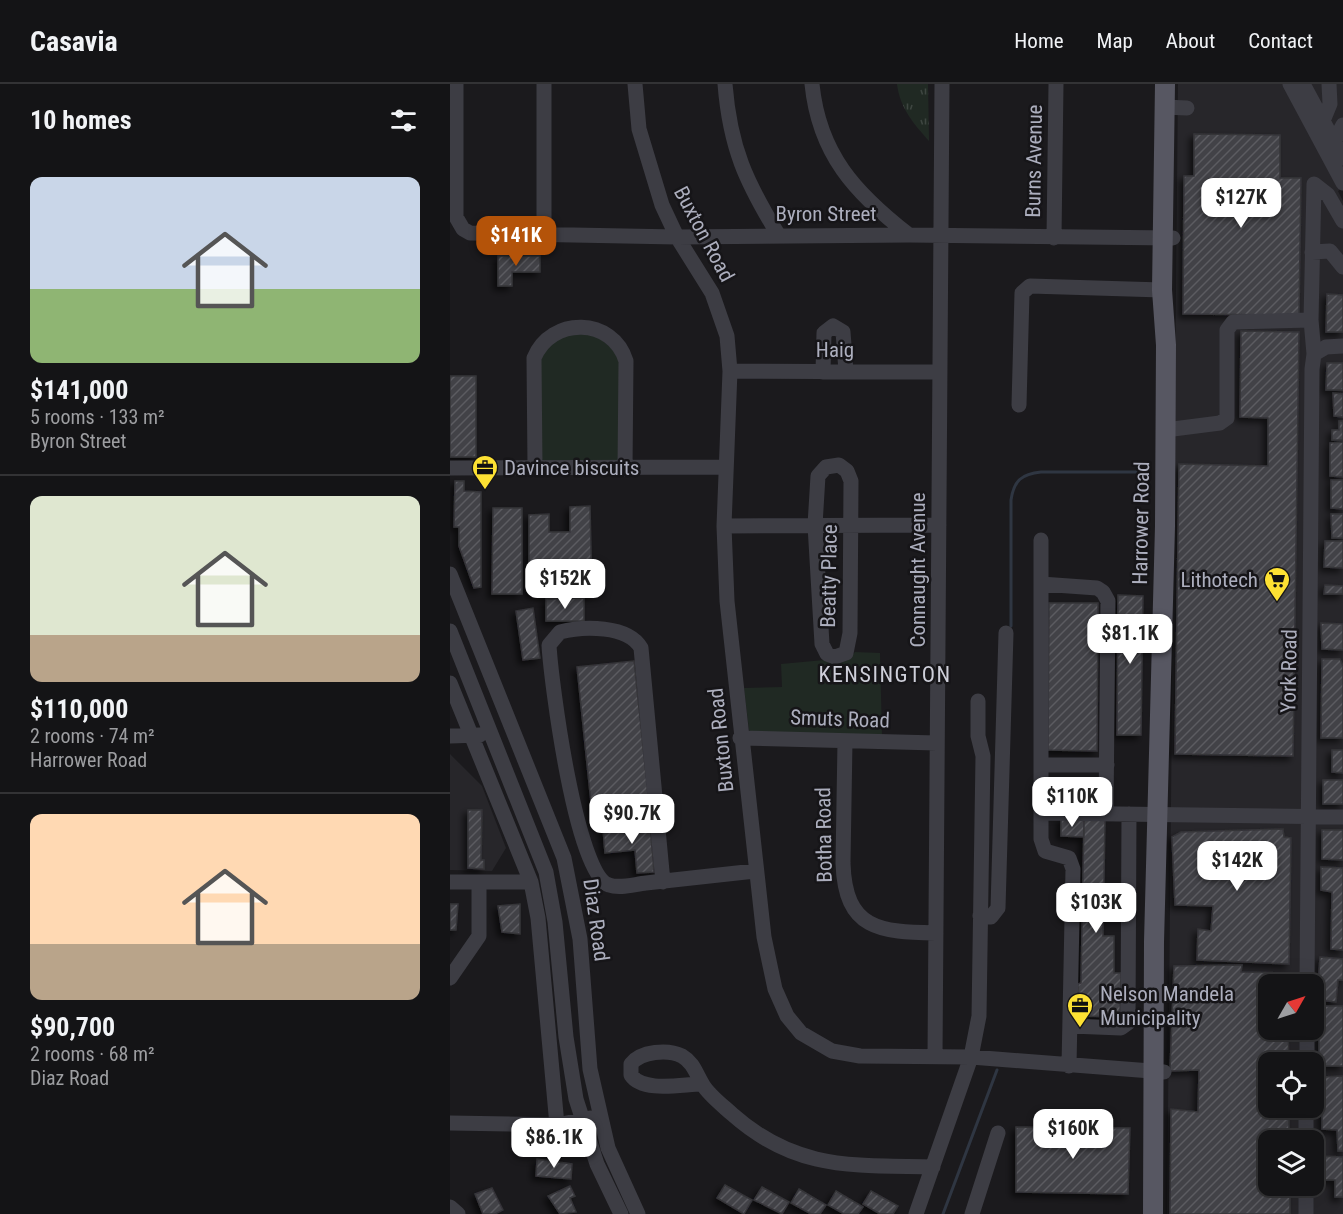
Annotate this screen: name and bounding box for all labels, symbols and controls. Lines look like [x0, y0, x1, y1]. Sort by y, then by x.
text: Casavia [30, 25, 118, 58]
text: Home [1014, 29, 1064, 53]
text: Map [1097, 29, 1133, 53]
text: About [1166, 29, 1215, 53]
text: Contact [1248, 29, 1313, 53]
icon: filters [387, 104, 420, 137]
street label: Burns Avenue [1021, 104, 1047, 218]
text: 10 homes [30, 105, 132, 135]
pin: $127K [1199, 178, 1283, 229]
street label: Buxton Road [669, 182, 739, 286]
text: $127K [1215, 185, 1267, 209]
street label: Byron Street [775, 202, 877, 226]
icon: home [171, 216, 279, 324]
pin: $141K [474, 216, 558, 267]
text: $141K [490, 223, 542, 247]
street label: Haig [816, 338, 854, 362]
text: $141,000 [30, 375, 128, 405]
text: 5 rooms · 133 m² [30, 405, 165, 429]
text: Byron Street [30, 429, 126, 453]
office icon: Davince biscuits [470, 453, 500, 491]
place label: Davince biscuits [504, 456, 639, 480]
street label: Harrower Road [1128, 461, 1154, 585]
street label: Connaught Avenue [906, 492, 930, 648]
street label: Beatty Place [816, 524, 842, 628]
icon: home [171, 535, 279, 643]
pin: $152K [523, 559, 607, 610]
supermarket icon: Lithotech [1262, 565, 1292, 603]
text: $152K [539, 566, 591, 590]
place label: Lithotech [1180, 568, 1258, 592]
pin: $81.1K [1081, 614, 1179, 665]
text: $81.1K [1101, 621, 1159, 645]
street label: York Road [1276, 629, 1302, 713]
district label: KENSINGTON [818, 662, 952, 687]
street label: Buxton Road [704, 687, 738, 793]
text: $110,000 [30, 694, 128, 724]
street label: Smuts Road [790, 705, 890, 733]
text: 2 rooms · 74 m² [30, 724, 155, 748]
text: Harrower Road [30, 748, 147, 772]
pin: $110K [1030, 777, 1114, 828]
text: $110K [1046, 784, 1098, 808]
street label: Botha Road [811, 787, 837, 883]
pin: $90.7K [583, 794, 681, 845]
text: $90.7K [603, 801, 661, 825]
pin: $142K [1195, 841, 1279, 892]
text: $142K [1211, 848, 1263, 872]
icon: home [171, 853, 279, 961]
street label: Diaz Road [578, 877, 614, 963]
pin: $103K [1054, 883, 1138, 934]
text: $103K [1070, 890, 1122, 914]
north arrow [1258, 974, 1324, 1040]
map controls [1258, 974, 1324, 1196]
place label: Nelson Mandela Municipality [1100, 982, 1234, 1030]
office icon: Nelson Mandela Municipality [1065, 991, 1095, 1029]
text: $90,700 [30, 1012, 115, 1042]
text: 2 rooms · 68 m² [30, 1042, 155, 1066]
button: locate [1258, 1052, 1324, 1118]
text: Diaz Road [30, 1066, 109, 1090]
pin: $160K [1031, 1109, 1115, 1160]
text: $160K [1047, 1116, 1099, 1140]
pin: $86.1K [505, 1118, 603, 1169]
text: $86.1K [525, 1125, 583, 1149]
button: layers [1258, 1130, 1324, 1196]

